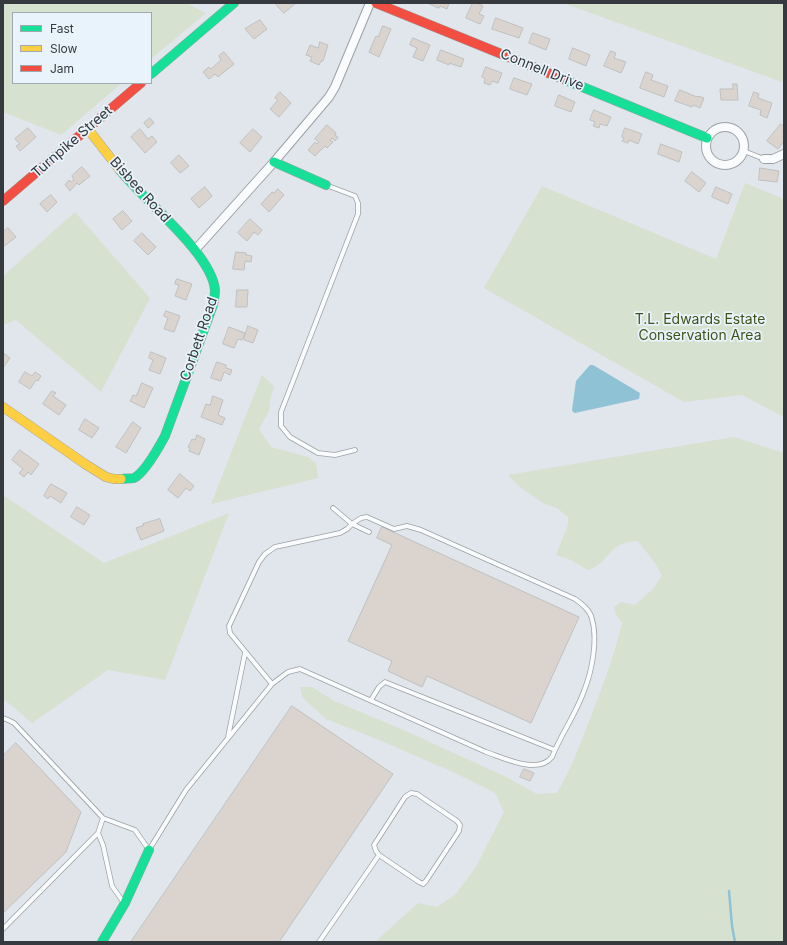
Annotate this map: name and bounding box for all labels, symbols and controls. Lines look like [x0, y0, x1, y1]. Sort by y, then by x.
legend [12, 12, 152, 84]
text: Fast [50, 21, 74, 36]
text: Slow [50, 41, 77, 56]
street label: Connell Drive [498, 46, 586, 94]
text: Jam [50, 61, 74, 76]
street label: Turnpike Street [28, 103, 116, 181]
street label: Bisbee Road [106, 154, 174, 226]
street label: Corbett Road [177, 295, 221, 383]
park label: T.L. Edwards Estate Conservation Area [635, 312, 765, 344]

